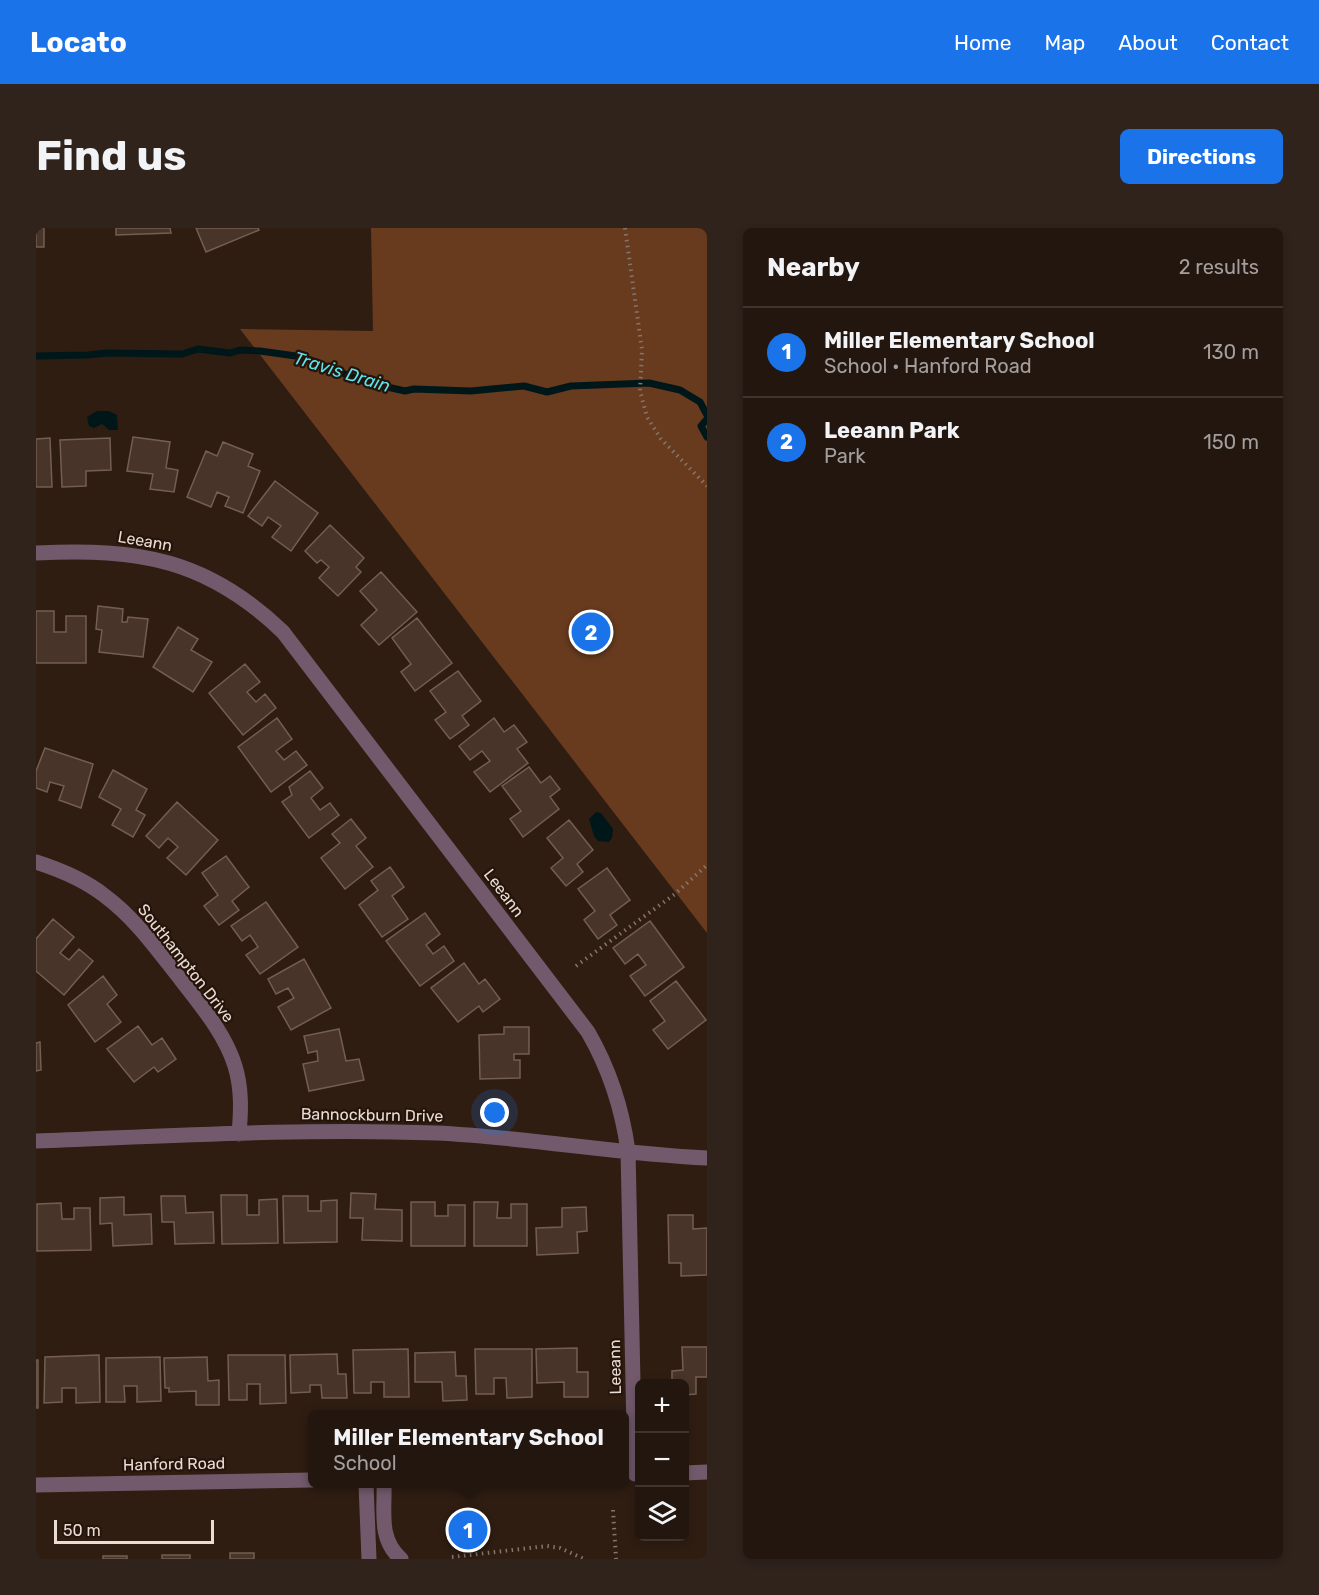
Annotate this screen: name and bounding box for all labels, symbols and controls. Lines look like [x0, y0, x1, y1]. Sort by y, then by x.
text: Locato [30, 26, 127, 59]
text: Home [954, 30, 1011, 55]
text: Map [1044, 30, 1085, 55]
text: About [1118, 30, 1178, 55]
text: Contact [1211, 30, 1289, 55]
button: Directions [1120, 129, 1283, 184]
text: Find us [36, 131, 187, 181]
text: Nearby [767, 252, 860, 283]
text: 2 results [1179, 255, 1259, 279]
text: Miller Elementary School [824, 327, 1095, 354]
text: 1 [782, 340, 791, 364]
text: 130 m [1203, 340, 1259, 364]
water label: Travis Drain [291, 347, 393, 397]
text: School · Hanford Road [824, 354, 1032, 378]
text: Leeann Park [824, 417, 960, 444]
text: 2 [780, 430, 793, 454]
text: 150 m [1203, 430, 1259, 454]
text: Park [824, 444, 866, 468]
street label: Leeann [116, 527, 174, 555]
pin: 2 [572, 610, 610, 654]
street label: Leeann [480, 865, 528, 921]
street label: Southampton Drive [134, 900, 238, 1026]
your location [480, 1098, 509, 1127]
street label: Bannockburn Drive [301, 1104, 443, 1126]
street label: Leeann [605, 1339, 625, 1395]
map controls [635, 1379, 689, 1541]
button: + [635, 1379, 689, 1433]
popup [308, 1410, 629, 1488]
text: Miller Elementary School [333, 1424, 604, 1451]
button: − [635, 1433, 689, 1487]
text: School [333, 1451, 397, 1475]
street label: Hanford Road [123, 1454, 225, 1474]
button: layers [635, 1487, 689, 1541]
pin: 1 [448, 1508, 488, 1552]
scale bar [54, 1517, 214, 1544]
text: 50 m [63, 1521, 101, 1540]

